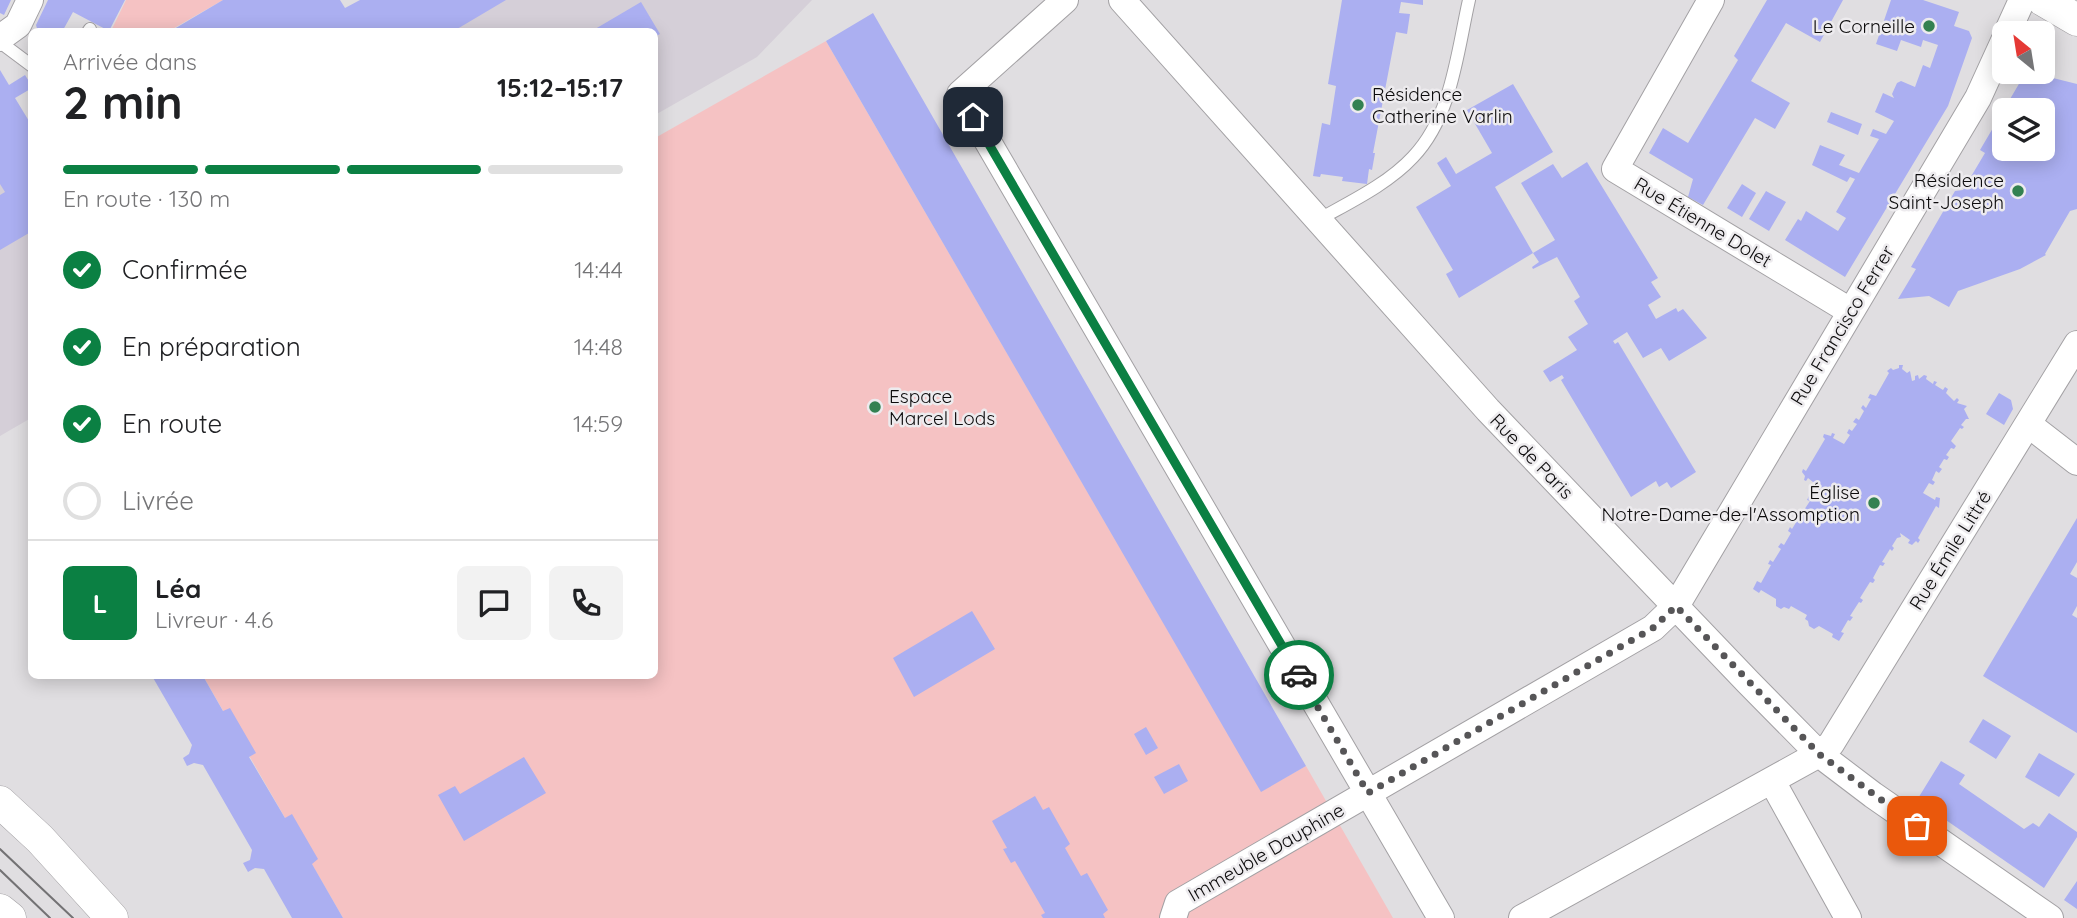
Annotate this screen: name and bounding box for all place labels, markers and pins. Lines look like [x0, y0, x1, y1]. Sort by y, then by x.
place label: Le Corneille [1813, 14, 1915, 38]
marker: Le Corneille [1921, 18, 1937, 34]
place label: Résidence Catherine Varlin [1372, 82, 1513, 128]
pin [943, 87, 1003, 147]
marker: Résidence Catherine Varlin [1350, 97, 1366, 113]
place label: Résidence Saint-Joseph [1889, 168, 2004, 214]
marker: Résidence Saint-Joseph [2010, 183, 2026, 199]
place label: Espace Marcel Lods [889, 384, 995, 430]
marker: Espace Marcel Lods [867, 399, 883, 415]
place label: Église Notre-Dame-de-l'Assomption [1601, 480, 1860, 526]
marker: Église Notre-Dame-de-l'Assomption [1866, 495, 1882, 511]
pin [1887, 796, 1947, 856]

